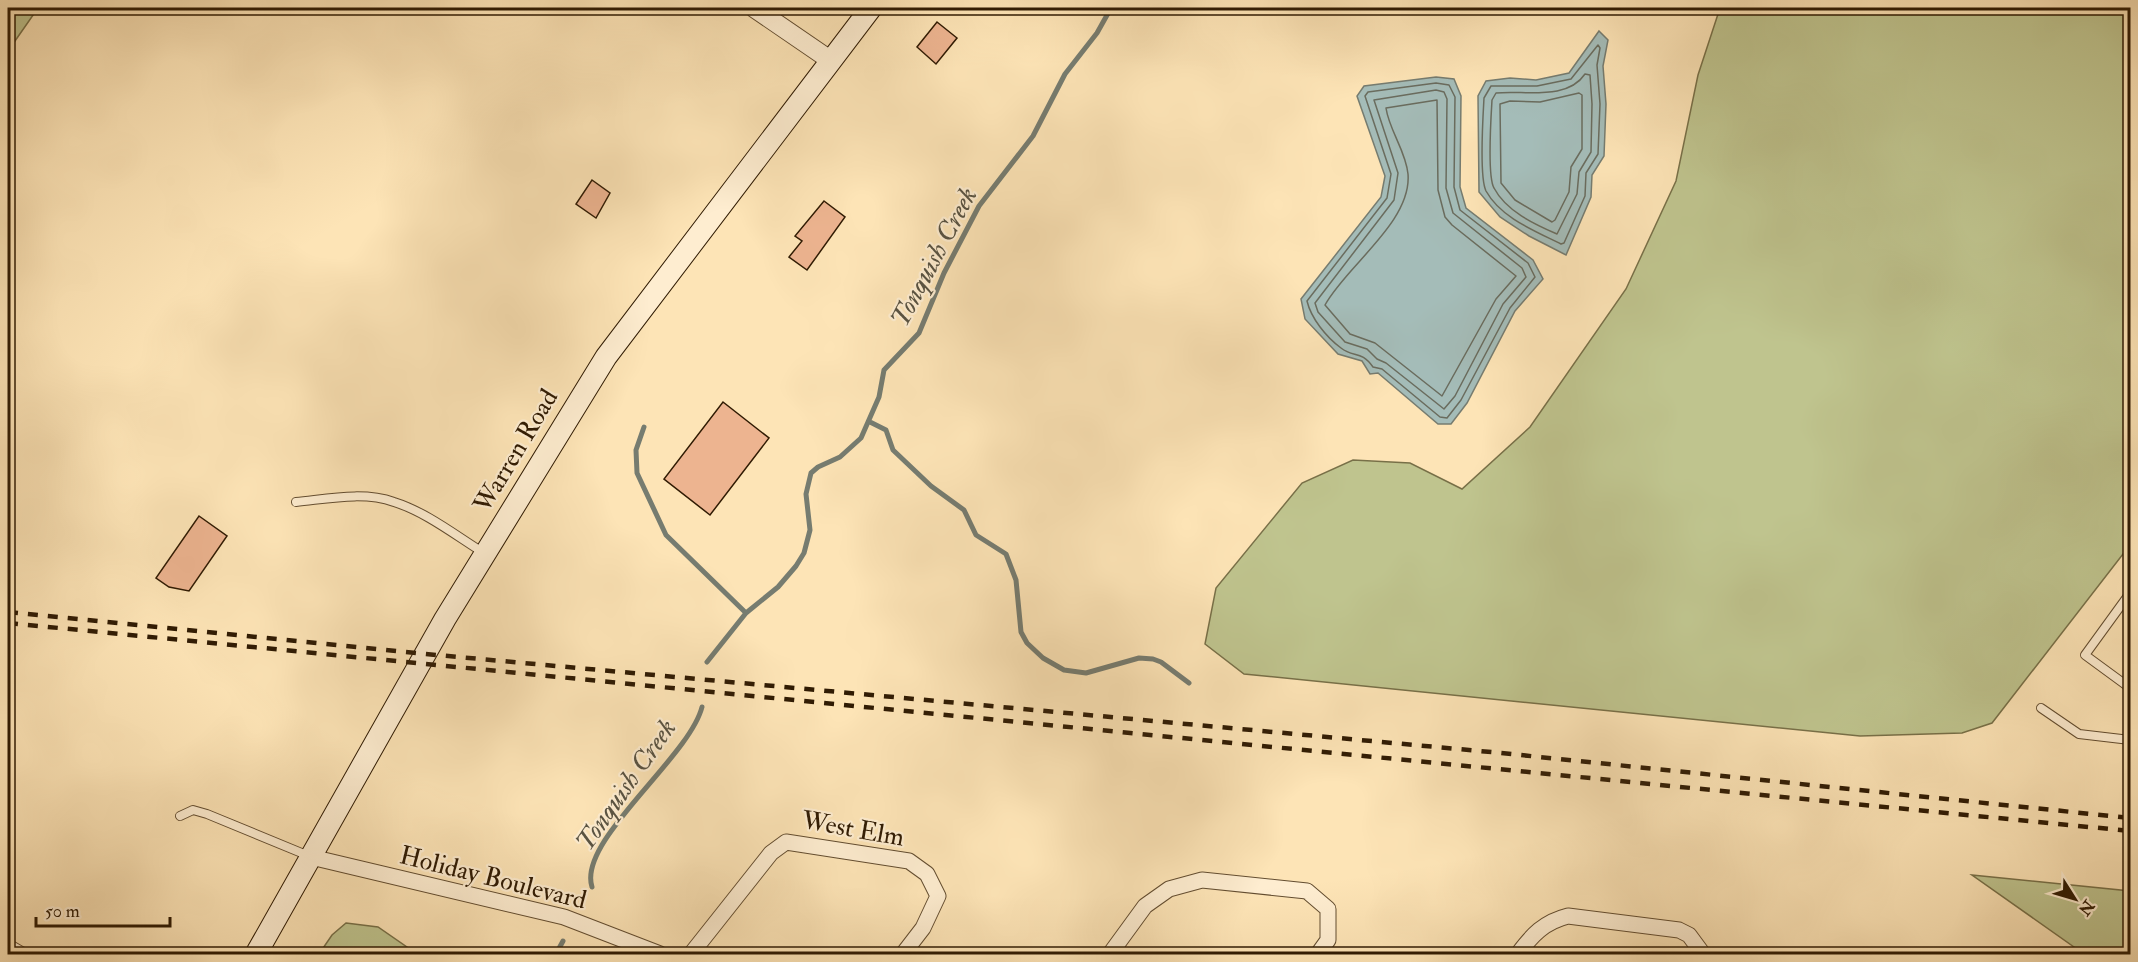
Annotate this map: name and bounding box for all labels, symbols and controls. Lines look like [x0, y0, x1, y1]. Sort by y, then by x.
water label: Tonquish Creek [883, 182, 985, 332]
street label: Warren Road [466, 383, 565, 519]
water label: Tonquish Creek [569, 713, 683, 857]
street label: West Elm [798, 804, 907, 854]
street label: Holiday Boulevard [396, 839, 590, 917]
north arrow [2045, 869, 2105, 929]
scale bar [36, 890, 170, 928]
text: N [2073, 895, 2099, 920]
text: 50 m [45, 900, 80, 923]

